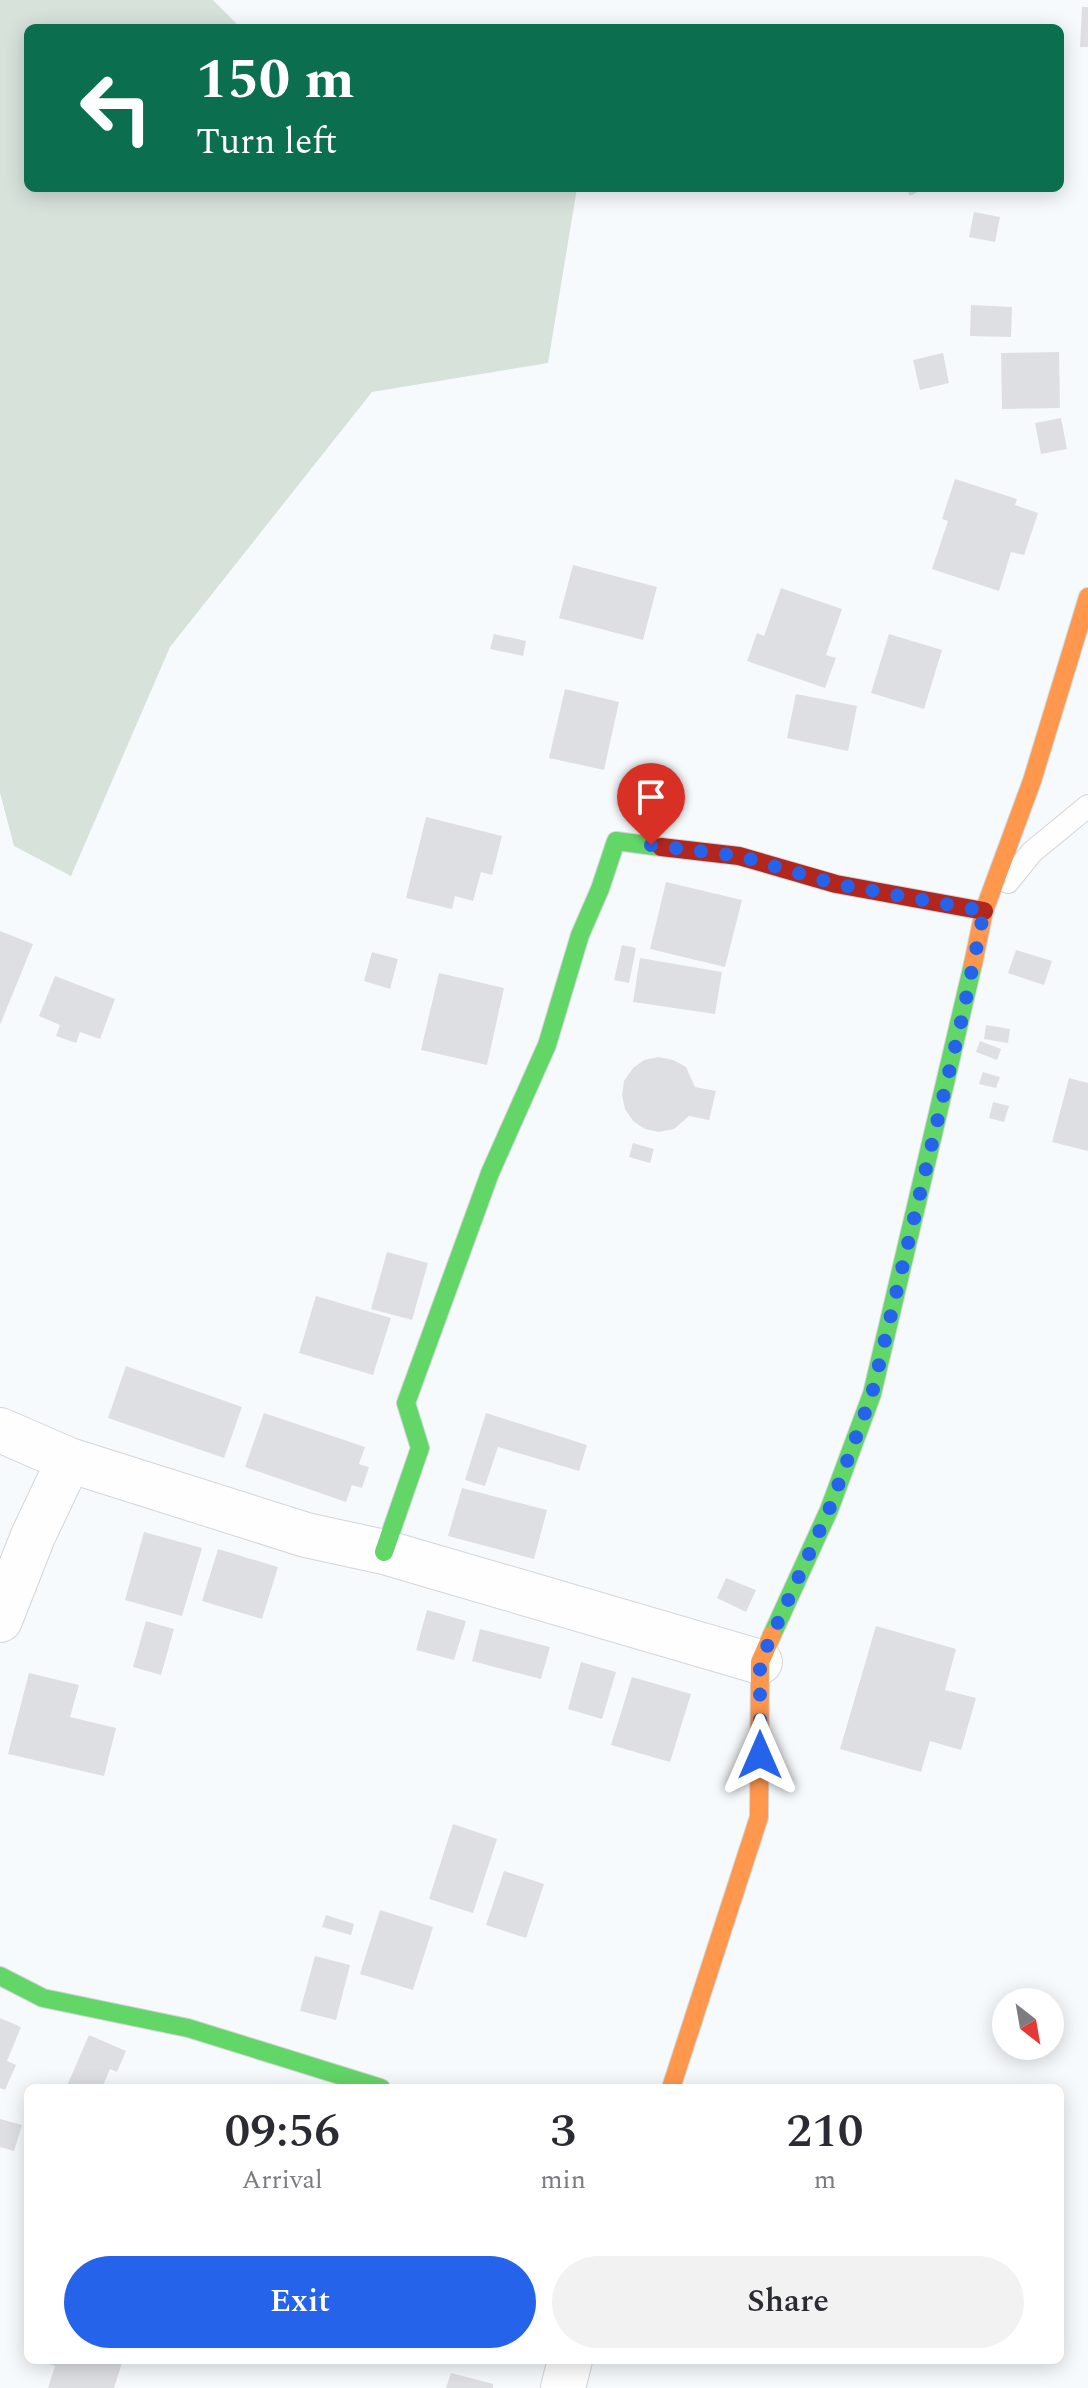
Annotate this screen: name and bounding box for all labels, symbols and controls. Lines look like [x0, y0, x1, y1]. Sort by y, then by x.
text: 150 m [196, 38, 355, 123]
icon: left [64, 56, 168, 160]
text: Turn left [196, 115, 337, 170]
pin [617, 763, 685, 845]
icon: arrive [629, 775, 673, 819]
position arrow [718, 1713, 802, 1797]
north arrow [992, 1988, 1064, 2060]
map controls [992, 1988, 1064, 2060]
text: 09:56 [224, 2095, 340, 2168]
text: 3 [550, 2095, 576, 2168]
text: 210 [786, 2095, 864, 2168]
text: Arrival [242, 2160, 323, 2200]
text: min [540, 2160, 586, 2200]
text: m [814, 2160, 836, 2200]
button: Exit [64, 2256, 536, 2348]
button: Share [552, 2256, 1024, 2348]

